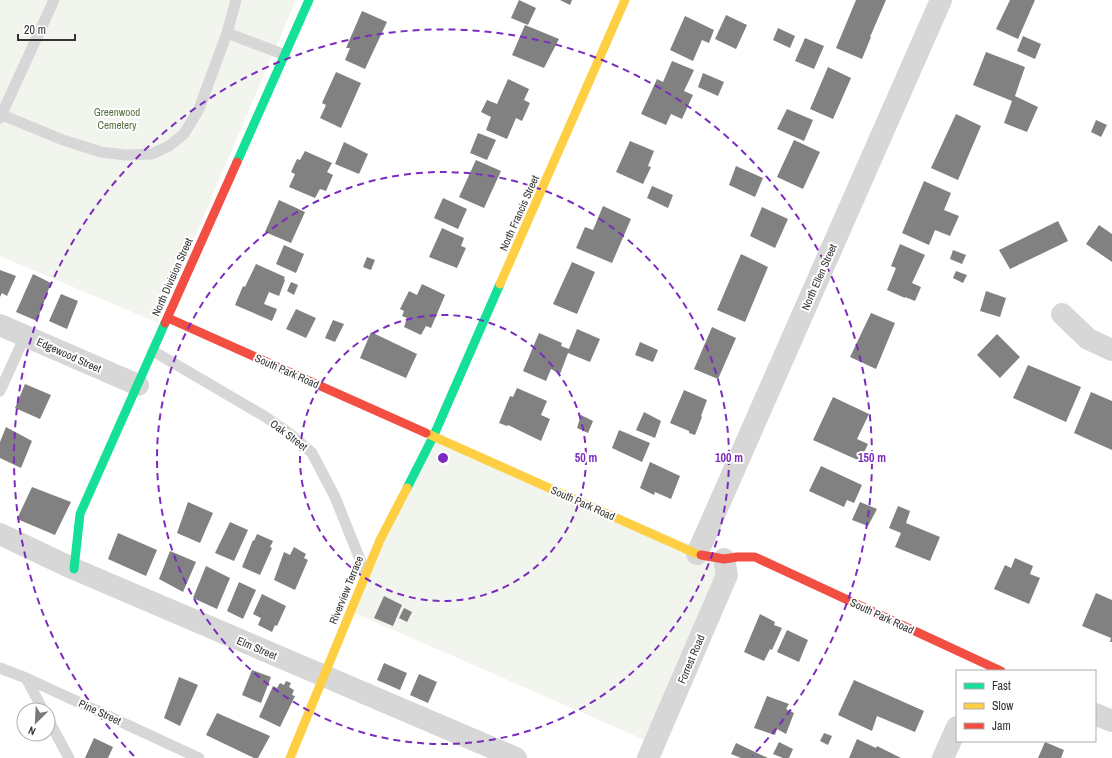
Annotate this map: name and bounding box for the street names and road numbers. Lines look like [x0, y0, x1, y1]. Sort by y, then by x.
street label: North Francis Street [496, 173, 542, 253]
street label: North Division Street [148, 235, 196, 318]
street label: North Ellen Street [798, 241, 840, 312]
street label: Edgewood Street [35, 335, 104, 376]
street label: South Park Road [253, 351, 321, 391]
street label: Oak Street [268, 416, 311, 454]
street label: South Park Road [549, 483, 617, 523]
street label: Riverview Terrace [326, 554, 366, 626]
street label: South Park Road [848, 595, 916, 637]
street label: Forrest Road [674, 632, 708, 686]
street label: Elm Street [235, 633, 280, 663]
street label: Pine Street [77, 696, 124, 728]

